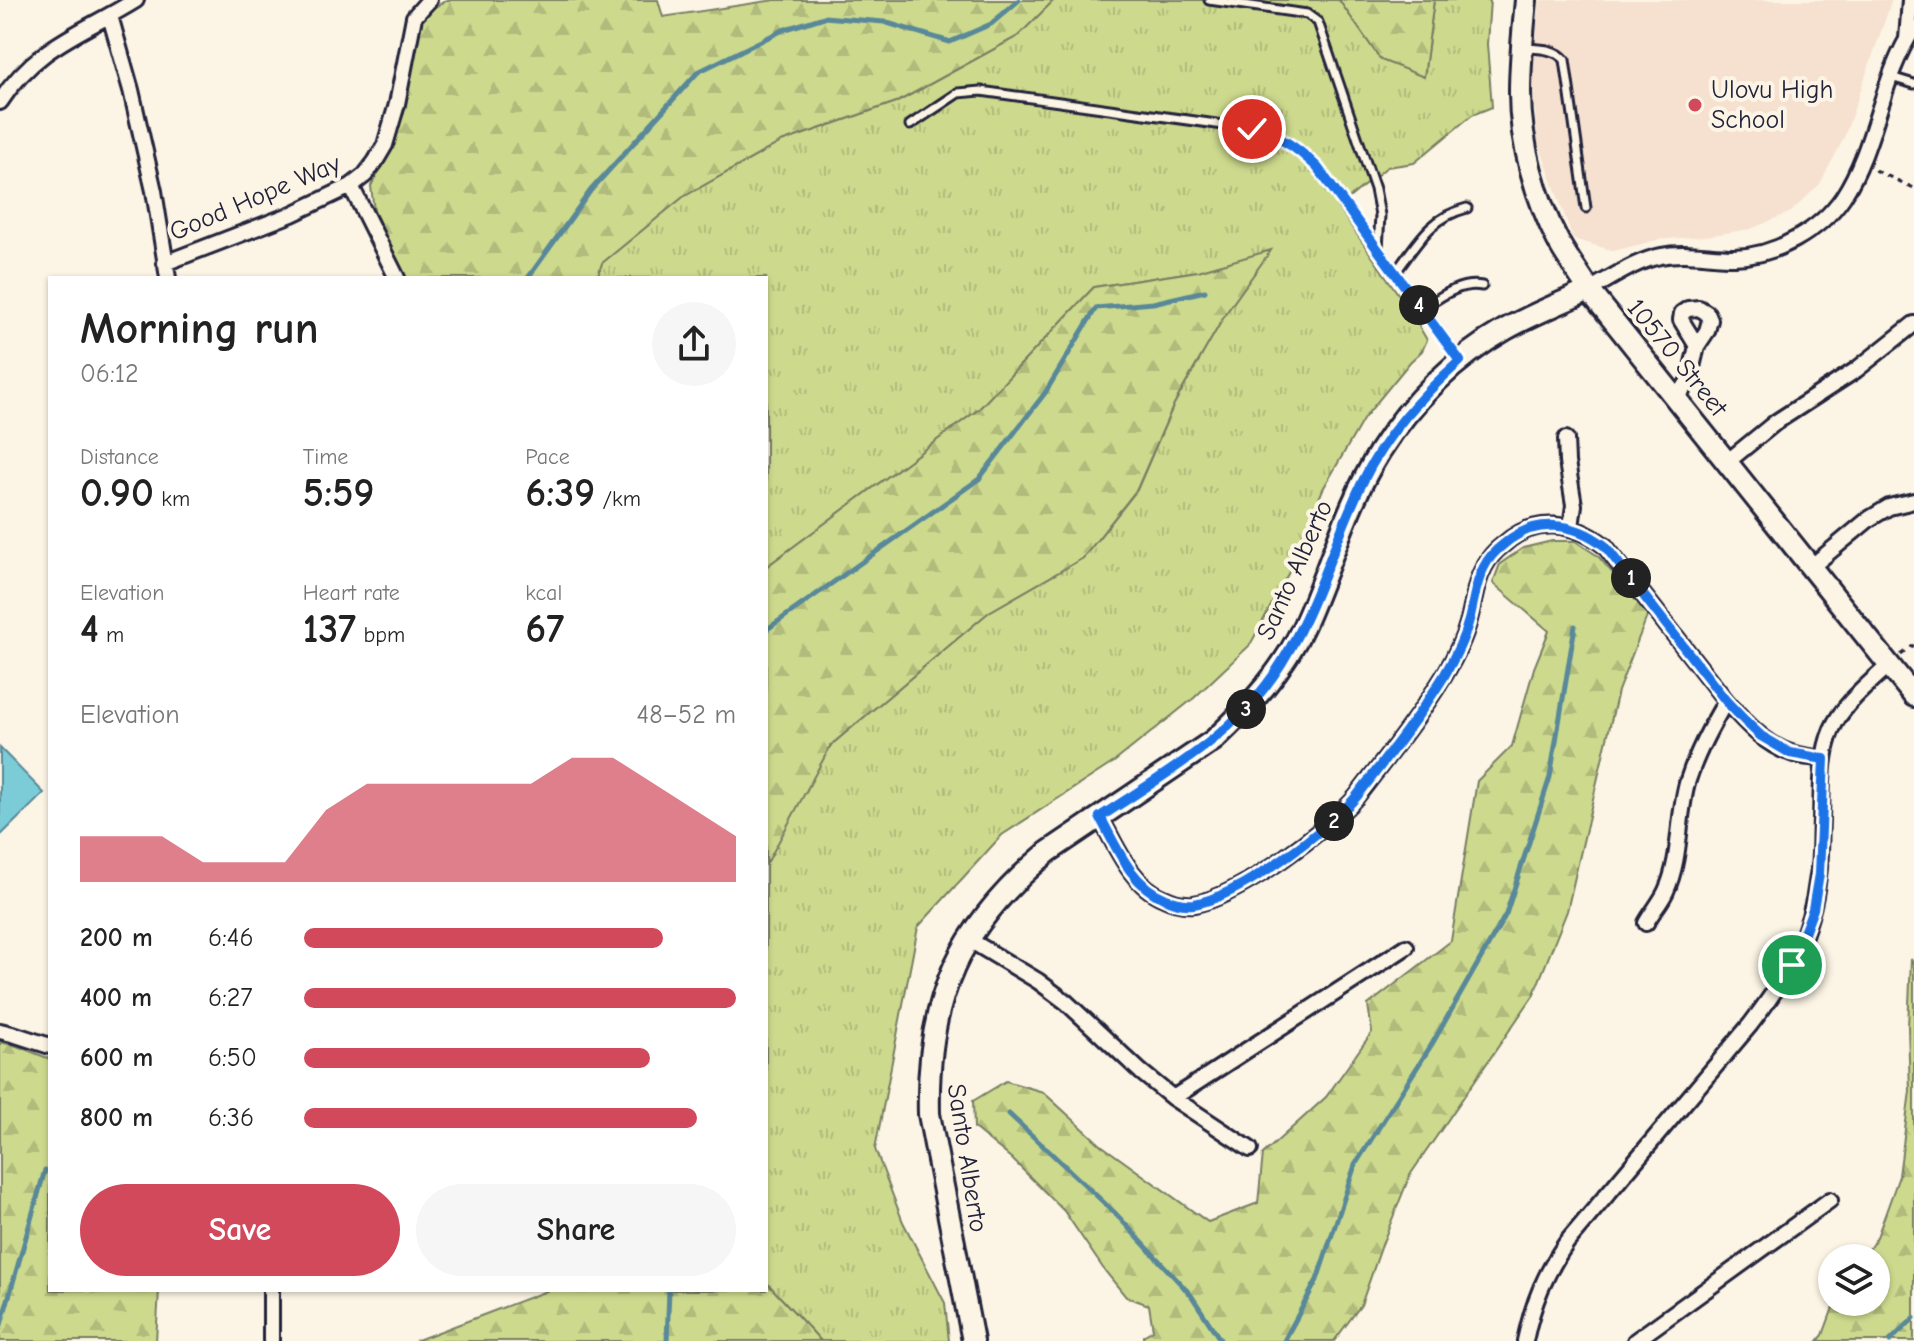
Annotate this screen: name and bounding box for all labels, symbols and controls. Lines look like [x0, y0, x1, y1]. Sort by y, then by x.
place label: Ulovu High School [1711, 75, 1833, 135]
pin [1218, 95, 1286, 163]
marker: Ulovu High School [1686, 96, 1704, 114]
icon: check [1230, 107, 1274, 151]
street label: Good Hope Way [165, 148, 345, 247]
pin: 4 [1399, 285, 1439, 325]
text: 4 [1414, 292, 1424, 318]
street label: 10570 Street [1621, 293, 1734, 424]
button: share [652, 302, 736, 386]
text: Morning run [80, 303, 319, 354]
text: 06:12 [80, 359, 139, 389]
text: Distance [80, 444, 159, 470]
text: Time [303, 444, 348, 470]
text: Pace [525, 444, 570, 470]
text: 0.90 [80, 470, 154, 516]
text: 5:59 [303, 470, 374, 516]
text: 6:39 [525, 470, 595, 516]
text: km [154, 486, 190, 512]
text: /km [595, 486, 641, 512]
street label: Santo Alberto [1251, 495, 1339, 645]
pin: 1 [1611, 558, 1651, 598]
text: 1 [1627, 565, 1635, 591]
text: Elevation [80, 580, 164, 606]
text: Heart rate [303, 580, 400, 606]
text: kcal [525, 580, 562, 606]
text: 4 [80, 606, 99, 652]
text: 137 [303, 606, 356, 652]
text: 67 [525, 606, 564, 652]
text: m [99, 622, 124, 648]
text: bpm [356, 622, 405, 648]
pin: 3 [1226, 689, 1266, 729]
text: 3 [1241, 696, 1251, 722]
text: Elevation [80, 700, 180, 730]
text: 48–52 m [637, 700, 736, 730]
pin: 2 [1314, 801, 1354, 841]
text: 2 [1329, 808, 1339, 834]
text: 200 m [80, 923, 153, 953]
text: 6:46 [208, 923, 253, 953]
pin [1758, 931, 1826, 999]
icon: arrive [1770, 943, 1814, 987]
text: 400 m [80, 983, 152, 1013]
text: 6:27 [208, 983, 253, 1013]
text: 600 m [80, 1043, 153, 1073]
text: 6:50 [208, 1043, 257, 1073]
street label: Santo Alberto [940, 1082, 994, 1234]
text: 800 m [80, 1103, 153, 1133]
text: 6:36 [208, 1103, 254, 1133]
button: Save [80, 1184, 400, 1276]
button: Share [416, 1184, 736, 1276]
map controls [1818, 1244, 1890, 1316]
button: layers [1818, 1244, 1890, 1316]

